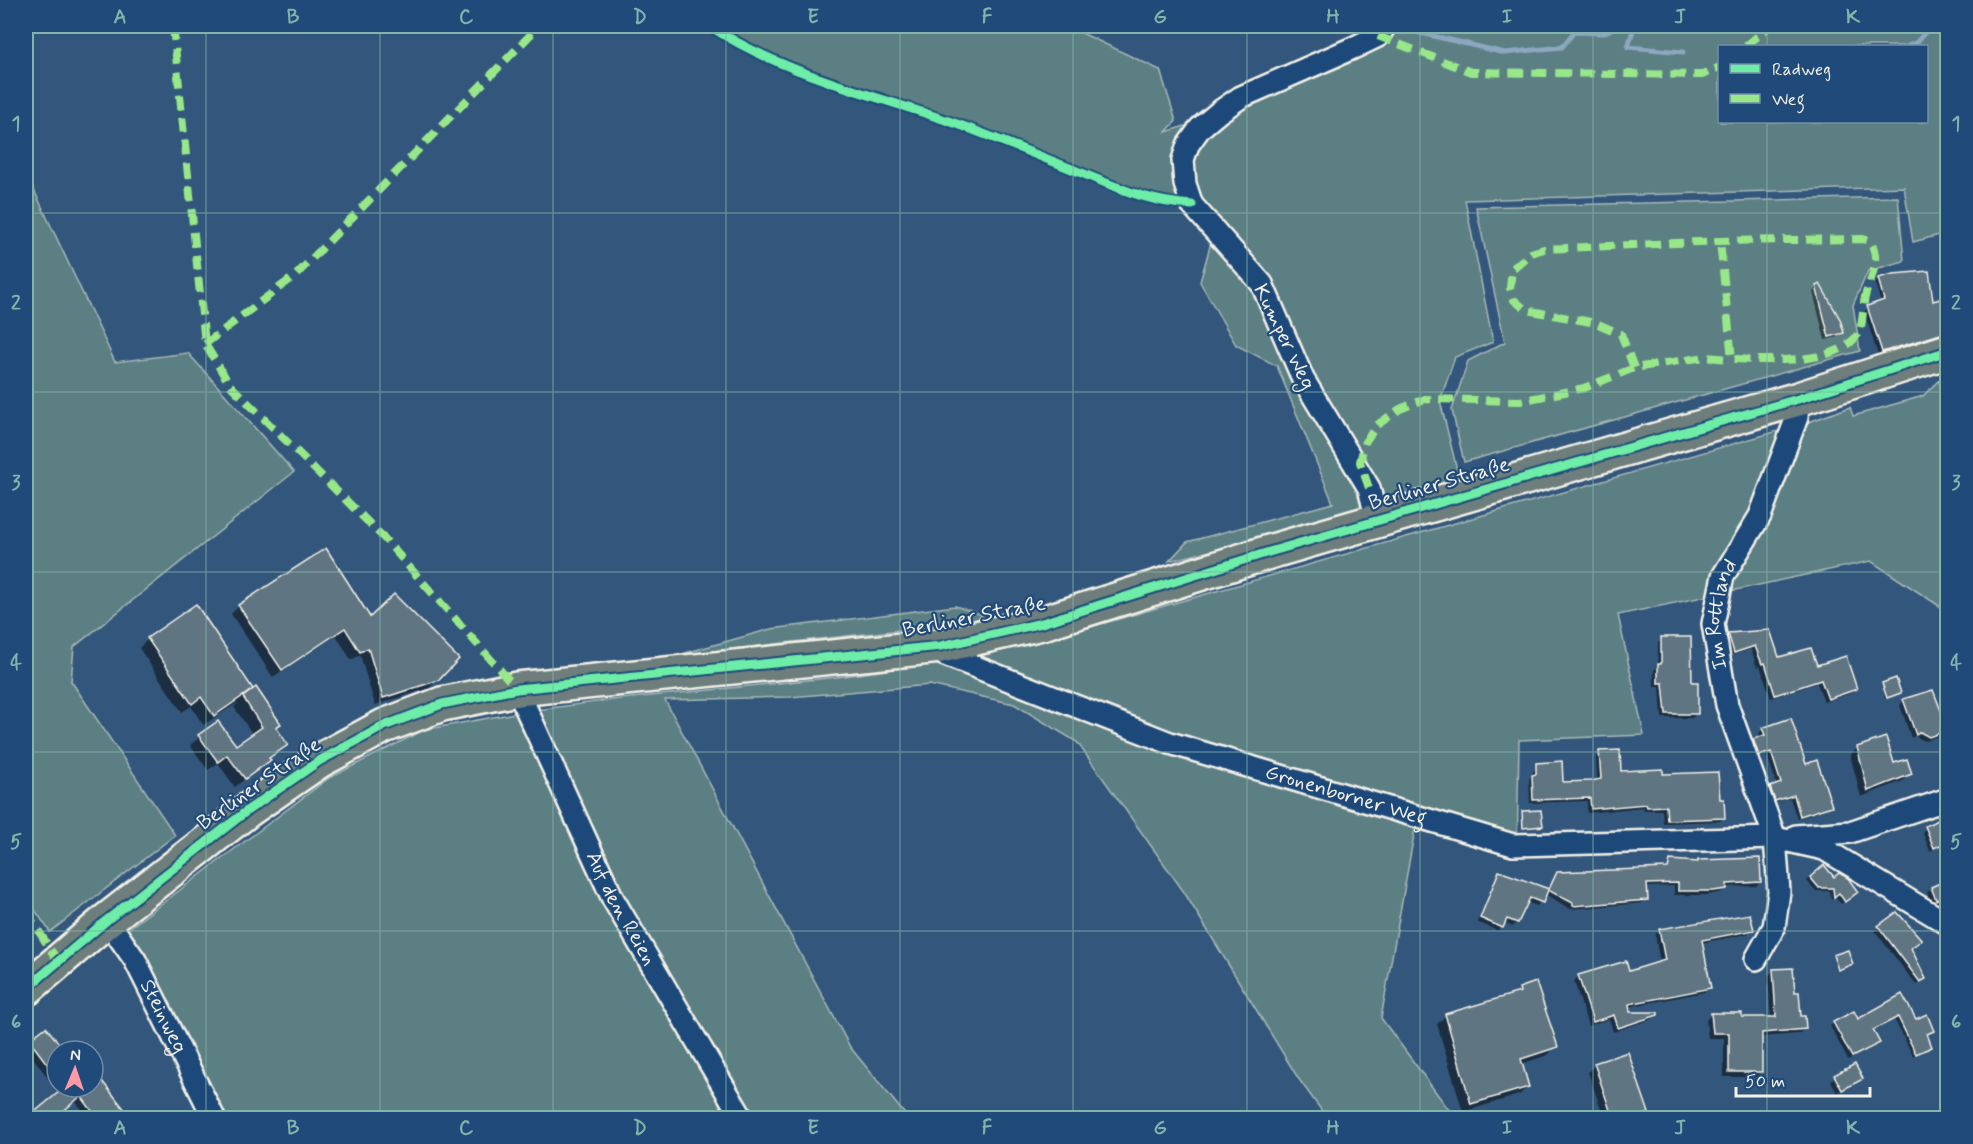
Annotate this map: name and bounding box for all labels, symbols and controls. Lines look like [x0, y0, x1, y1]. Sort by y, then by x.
text: A [113, 4, 127, 31]
text: B [287, 4, 300, 31]
text: C [459, 4, 474, 31]
text: D [633, 4, 647, 31]
text: E [807, 4, 819, 31]
text: F [982, 4, 993, 31]
text: G [1153, 4, 1167, 31]
text: H [1326, 4, 1340, 31]
text: I [1502, 4, 1512, 31]
text: J [1674, 4, 1686, 31]
text: K [1846, 4, 1861, 31]
legend [1718, 45, 1928, 123]
text: Radweg [1772, 58, 1831, 82]
text: Weg [1772, 88, 1805, 114]
text: 1 [12, 111, 20, 138]
text: 1 [1952, 111, 1960, 138]
street label: Kumper Weg [1246, 280, 1322, 395]
text: 2 [11, 290, 21, 317]
text: 2 [1951, 290, 1961, 317]
street label: Berliner Straße [1365, 451, 1513, 517]
text: 3 [11, 470, 21, 497]
text: 3 [1951, 470, 1961, 497]
street label: Im Rottland [1699, 554, 1744, 672]
street label: Berliner Straße [900, 589, 1048, 645]
text: 4 [10, 650, 22, 677]
text: 4 [1950, 650, 1962, 677]
street label: Berliner Straße [191, 731, 327, 837]
street label: Gronenborner Weg [1262, 758, 1430, 834]
text: 5 [10, 829, 22, 856]
text: 5 [1950, 829, 1962, 856]
street label: Auf den Reien [579, 847, 663, 971]
street label: Steinweg [133, 975, 194, 1059]
text: 6 [11, 1009, 21, 1036]
text: 6 [1951, 1009, 1961, 1036]
north arrow [45, 1039, 105, 1099]
text: N [70, 1045, 81, 1066]
scale bar [1736, 1060, 1870, 1098]
text: 50 m [1745, 1070, 1785, 1094]
text: A [113, 1115, 127, 1142]
text: B [287, 1115, 300, 1142]
text: C [459, 1115, 474, 1142]
text: D [633, 1115, 647, 1142]
text: E [807, 1115, 819, 1142]
text: F [982, 1115, 993, 1142]
text: G [1153, 1115, 1167, 1142]
text: H [1326, 1115, 1340, 1142]
text: I [1502, 1115, 1512, 1142]
text: J [1674, 1115, 1686, 1142]
text: K [1846, 1115, 1861, 1142]

